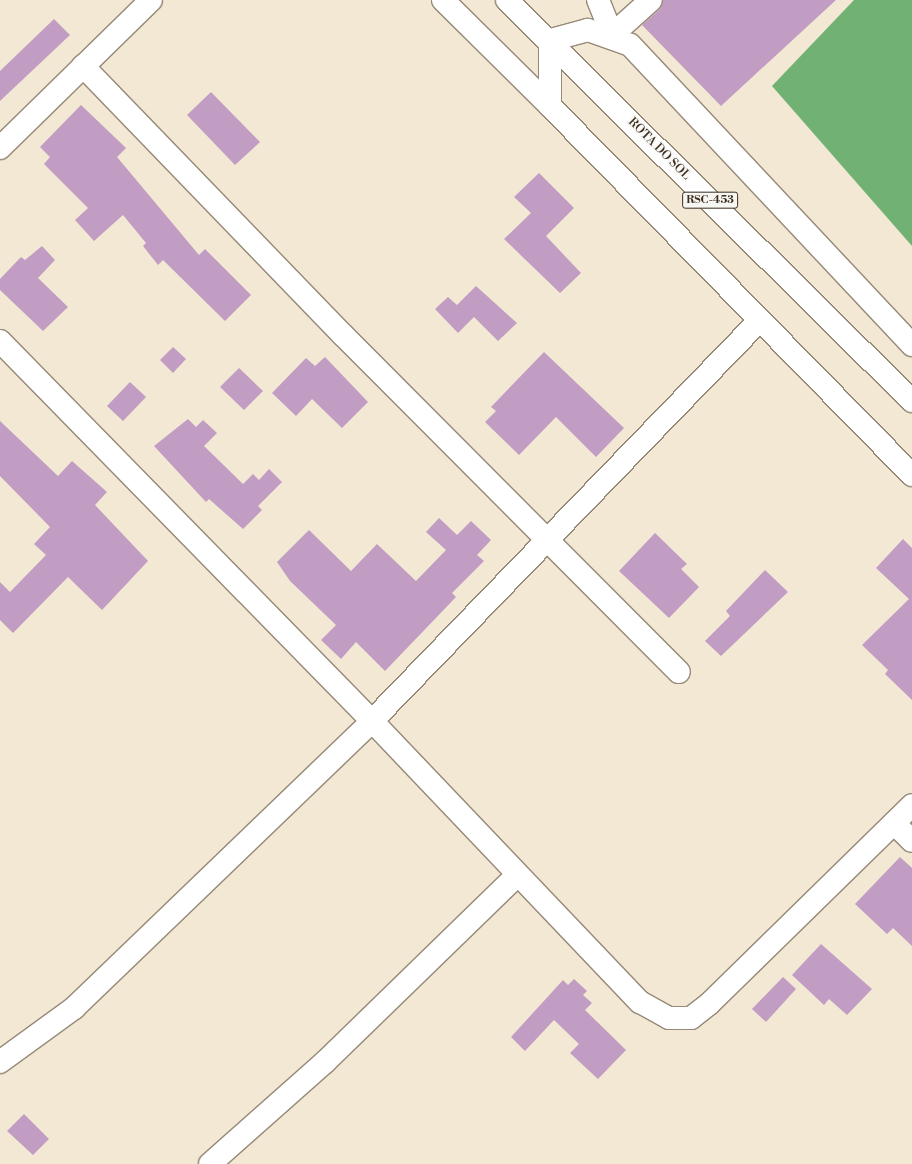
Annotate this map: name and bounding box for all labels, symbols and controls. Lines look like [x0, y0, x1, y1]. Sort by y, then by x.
street label: ROTA DO SOL [625, 115, 693, 183]
road number: RSC-453 [682, 191, 738, 209]

